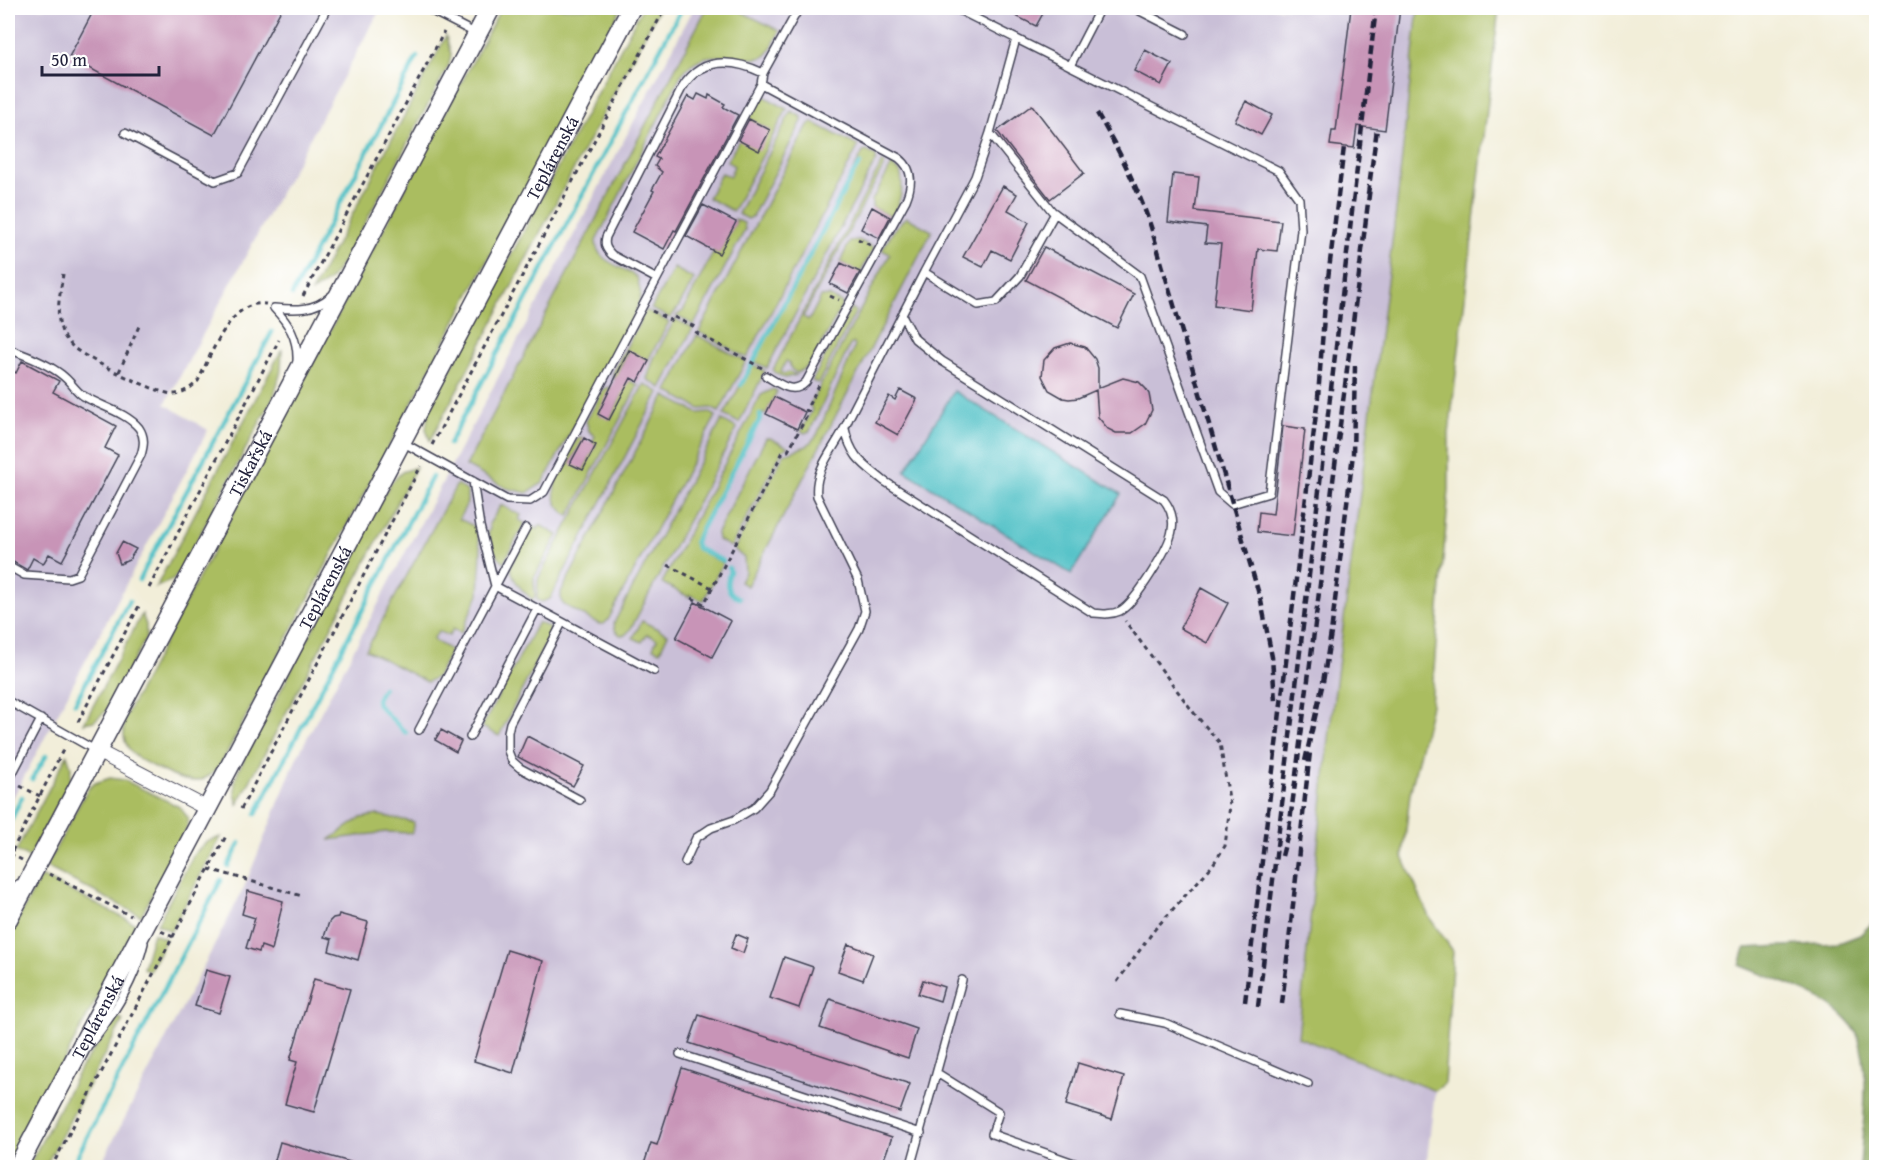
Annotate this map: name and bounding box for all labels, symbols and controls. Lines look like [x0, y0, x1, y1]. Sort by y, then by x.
scale bar [42, 39, 159, 77]
text: 50 m [51, 46, 87, 73]
street label: Teplárenská [518, 111, 585, 205]
street label: Tiskařská [221, 424, 279, 501]
street label: Teplárenská [291, 540, 358, 634]
street label: Teplárenská [64, 970, 131, 1064]

